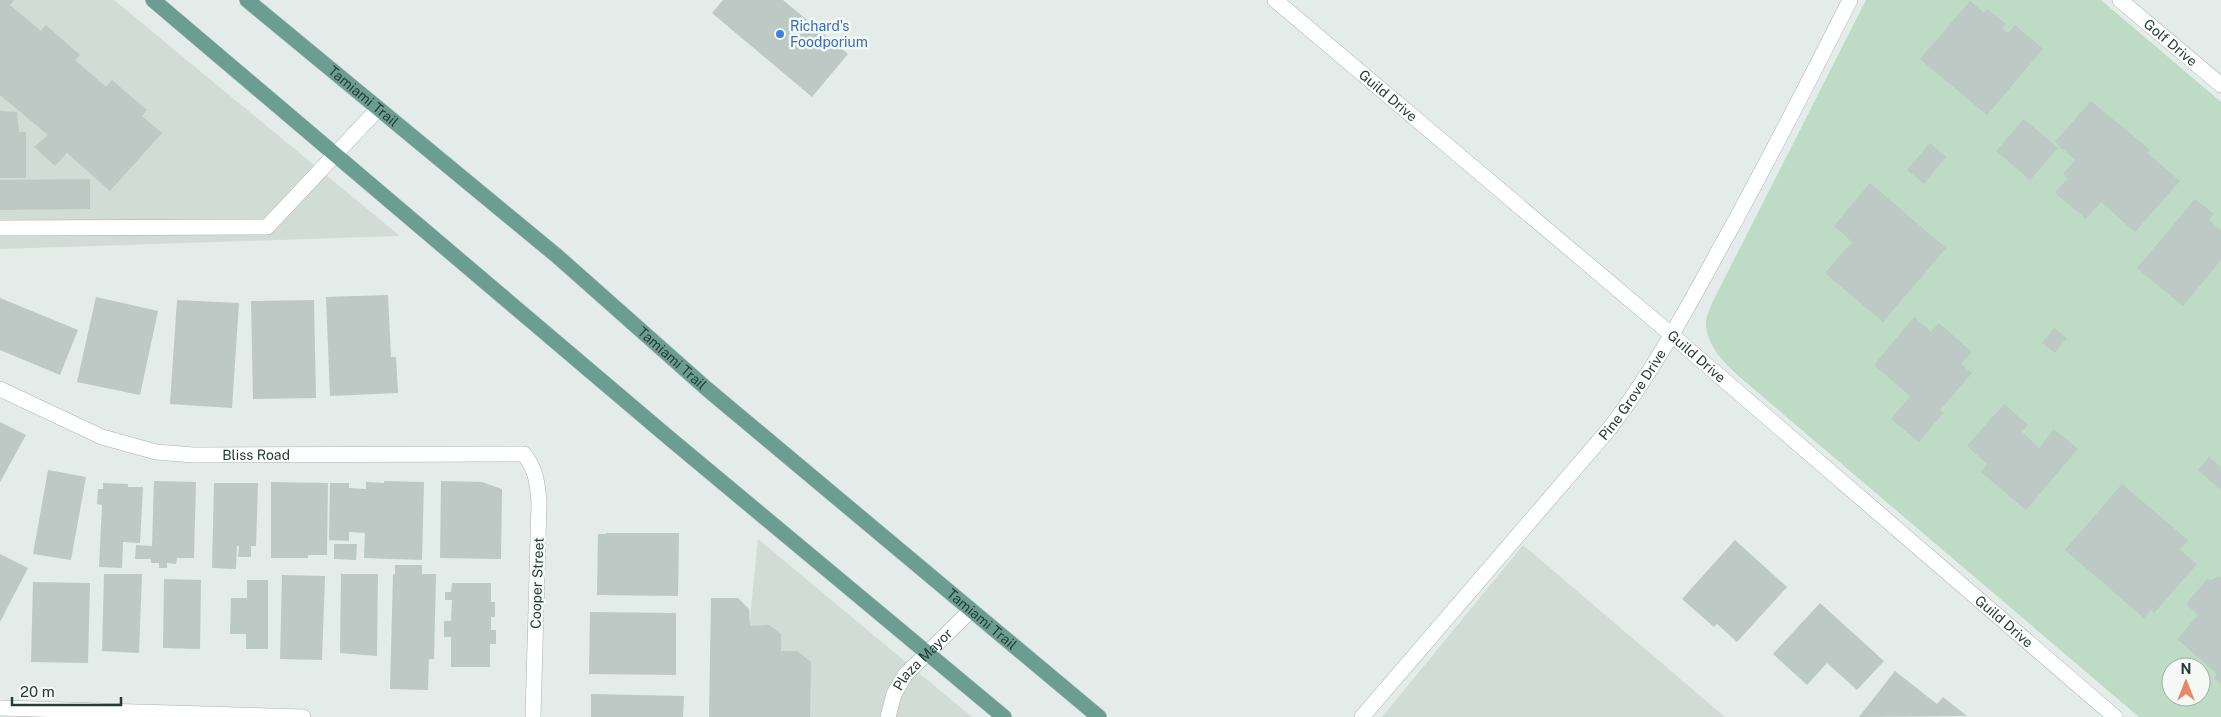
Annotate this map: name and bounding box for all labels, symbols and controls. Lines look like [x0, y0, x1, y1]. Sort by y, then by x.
street label: Golf Drive [2141, 16, 2200, 69]
place label: Richard's Foodporium [790, 18, 868, 50]
marker: Richard's Foodporium [774, 28, 786, 40]
street label: Tamiami Trail [325, 63, 402, 130]
street label: Guild Drive [1356, 66, 1421, 125]
street label: Tamiami Trail [635, 324, 710, 393]
street label: Guild Drive [1664, 327, 1729, 386]
street label: Pine Grove Drive [1595, 346, 1669, 443]
street label: Bliss Road [222, 447, 290, 463]
street label: Cooper Street [527, 537, 547, 629]
street label: Tamiami Trail [944, 585, 1020, 653]
street label: Guild Drive [1972, 592, 2036, 651]
street label: Plaza Mayor [890, 625, 955, 693]
north arrow [2161, 657, 2211, 707]
text: N [2181, 661, 2191, 677]
scale bar [12, 674, 121, 706]
text: 20 m [20, 683, 55, 700]

